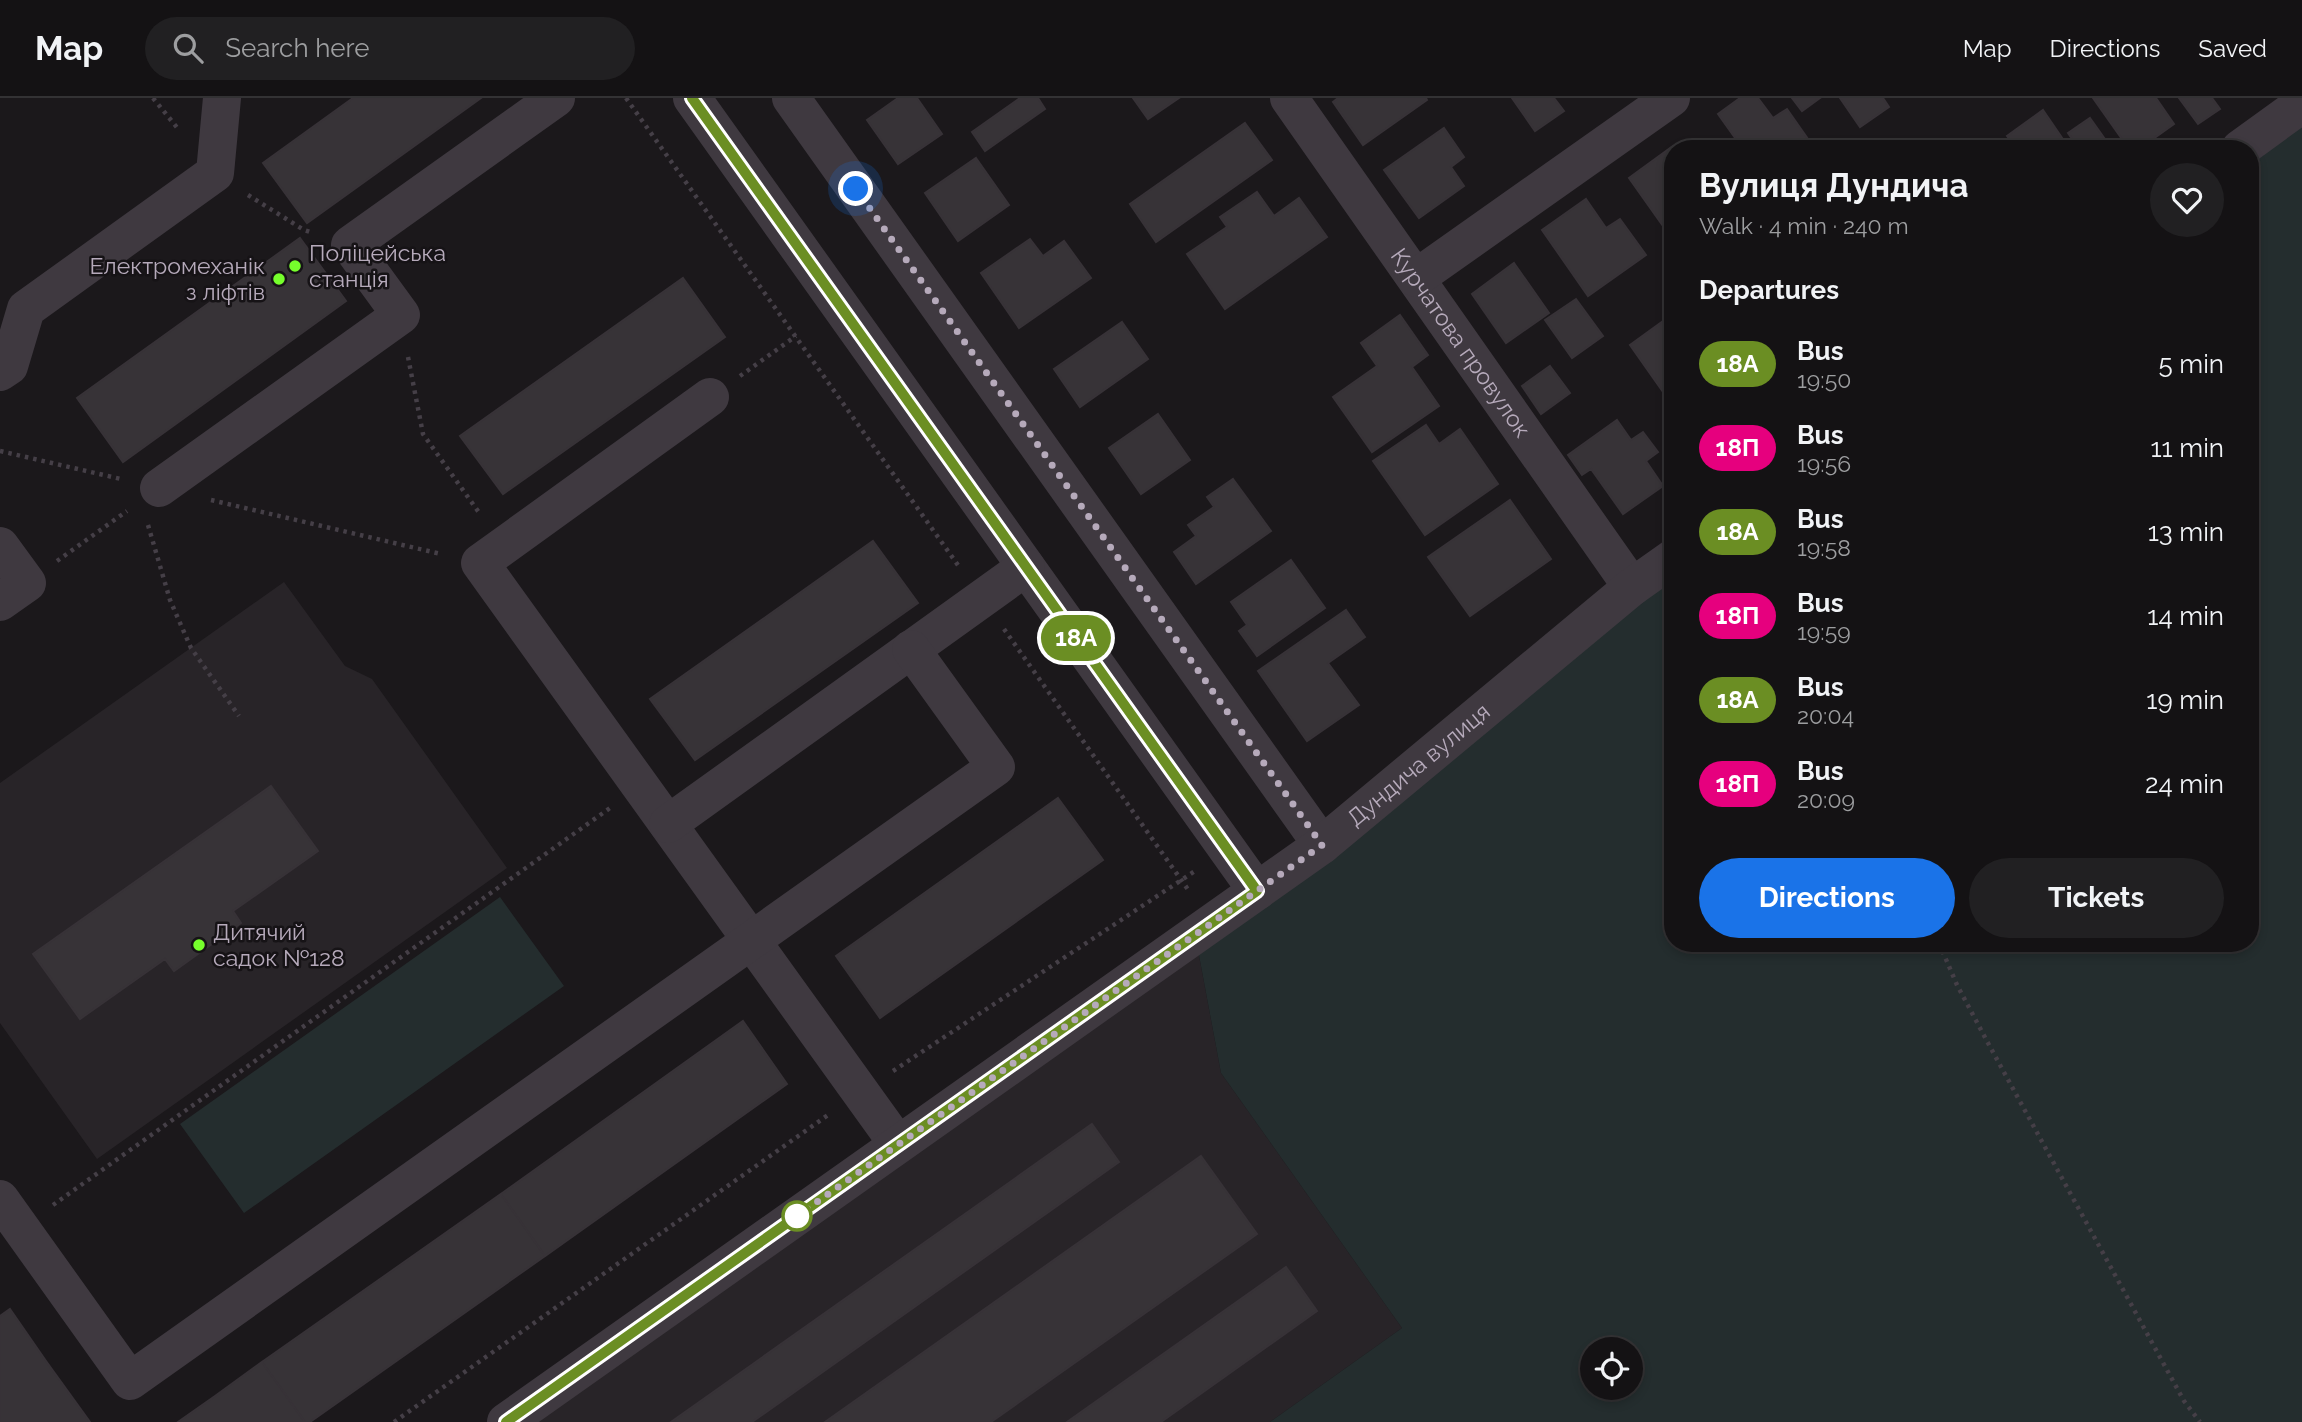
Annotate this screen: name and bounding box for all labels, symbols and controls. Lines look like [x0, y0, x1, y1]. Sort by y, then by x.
search box [145, 17, 635, 80]
text: Map [35, 29, 103, 68]
icon: search [169, 29, 207, 67]
text: Search here [225, 33, 370, 63]
text: Map [1963, 34, 2012, 63]
text: Directions [2050, 34, 2160, 63]
text: Saved [2198, 34, 2267, 63]
button: heart [2150, 163, 2224, 237]
text: Вулиця Дундича [1699, 166, 1968, 205]
your location [838, 171, 873, 206]
text: Walk · 4 min · 240 m [1699, 212, 1909, 239]
place label: Поліцейська станція [309, 239, 446, 292]
street label: Курчатова провулок [1386, 243, 1537, 442]
place label: Електромеханік з ліфтів [90, 252, 265, 305]
marker: Поліцейська станція [287, 258, 303, 274]
marker: Електромеханік з ліфтів [271, 271, 287, 287]
text: Departures [1699, 275, 1839, 305]
text: Bus [1797, 336, 1844, 366]
text: 18А [1716, 349, 1759, 378]
text: 5 min [2158, 349, 2224, 379]
text: 19:50 [1797, 366, 1851, 393]
text: Bus [1797, 420, 1844, 450]
text: 18П [1716, 433, 1759, 462]
text: 11 min [2150, 433, 2224, 463]
text: 19:56 [1797, 450, 1851, 477]
text: Bus [1797, 504, 1844, 534]
text: 18А [1716, 517, 1759, 546]
text: 13 min [2148, 517, 2224, 547]
text: 19:58 [1797, 534, 1851, 561]
text: Bus [1797, 588, 1844, 618]
text: 18П [1716, 601, 1759, 630]
text: 14 min [2147, 601, 2224, 631]
line badge: 18А [1036, 615, 1116, 661]
text: 19:59 [1797, 618, 1851, 645]
text: 18А [1055, 623, 1097, 652]
text: Bus [1797, 672, 1844, 702]
text: 18А [1716, 685, 1759, 714]
text: 19 min [2146, 685, 2224, 715]
street label: Дундича вулиця [1341, 697, 1495, 831]
text: 20:04 [1797, 702, 1854, 729]
text: Bus [1797, 756, 1844, 786]
text: 18П [1716, 769, 1759, 798]
text: 24 min [2145, 769, 2224, 799]
text: 20:09 [1797, 786, 1855, 813]
button: Directions [1699, 858, 1955, 938]
button: Tickets [1969, 858, 2224, 938]
place label: Дитячий садок №128 [213, 918, 345, 971]
marker: Дитячий садок №128 [191, 937, 207, 953]
unlabelled marker [782, 1201, 812, 1231]
map controls [1580, 1337, 1643, 1400]
button: locate [1580, 1337, 1643, 1400]

